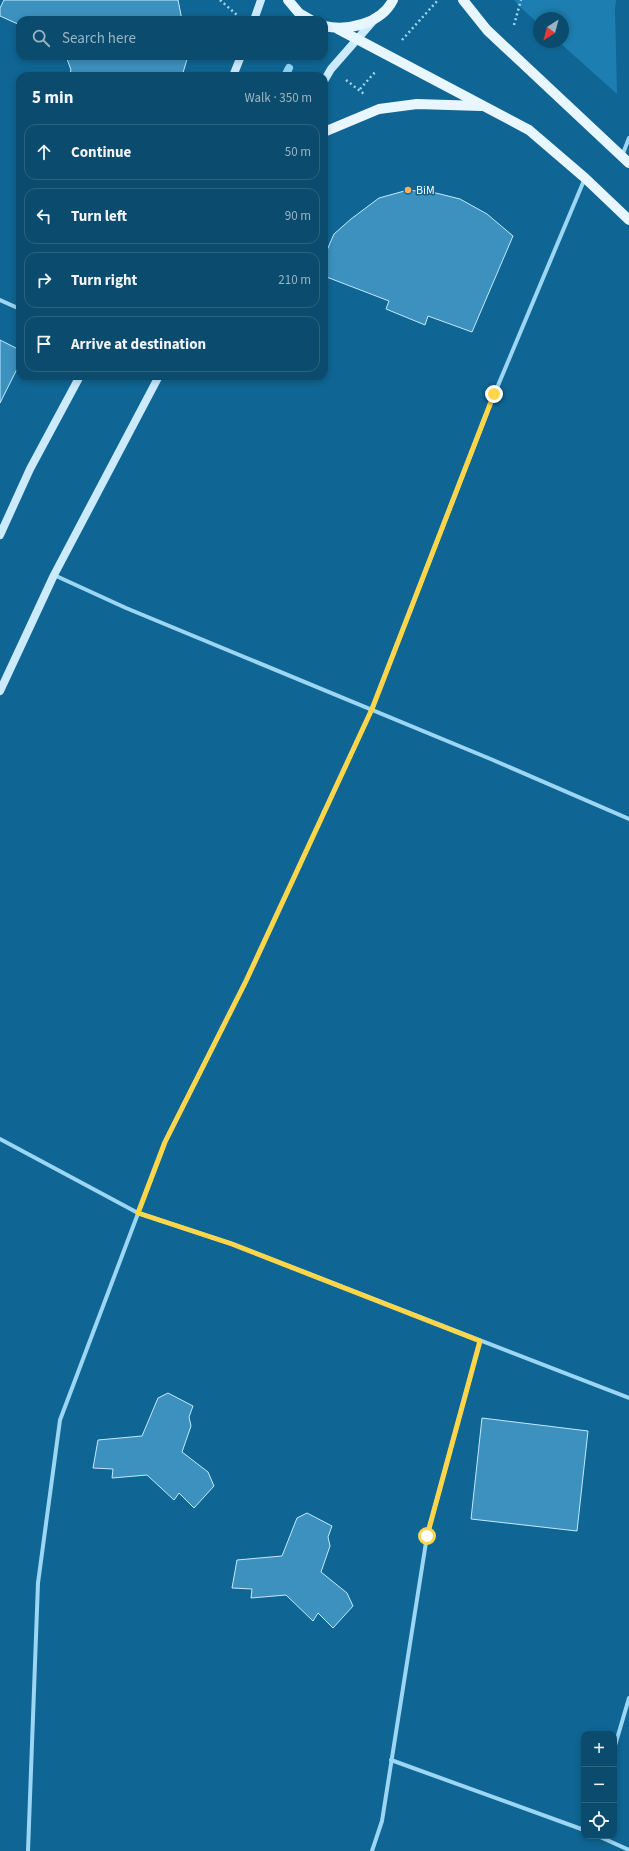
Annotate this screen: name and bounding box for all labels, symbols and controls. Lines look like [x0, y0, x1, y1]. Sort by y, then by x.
north arrow [533, 12, 569, 48]
search box [16, 16, 328, 60]
icon: search [30, 27, 52, 49]
text: Search here [62, 28, 136, 49]
text: 5 min [32, 86, 73, 110]
text: Walk · 350 m [244, 89, 312, 107]
icon: ahead [33, 141, 55, 163]
text: Continue [71, 142, 131, 163]
text: 50 m [285, 143, 311, 161]
place label: BiM [416, 182, 435, 199]
marker: BiM [403, 185, 413, 195]
icon: left [33, 205, 55, 227]
text: Turn left [71, 206, 127, 227]
text: 90 m [285, 207, 311, 225]
icon: right [33, 269, 55, 291]
text: Turn right [71, 270, 137, 291]
text: 210 m [278, 271, 311, 289]
icon: arrive [33, 333, 55, 355]
text: Arrive at destination [71, 334, 206, 355]
route end [485, 385, 503, 403]
route start [418, 1527, 436, 1545]
map controls [581, 1731, 617, 1839]
button: + [581, 1731, 617, 1767]
button: − [581, 1767, 617, 1803]
button: locate [581, 1803, 617, 1839]

